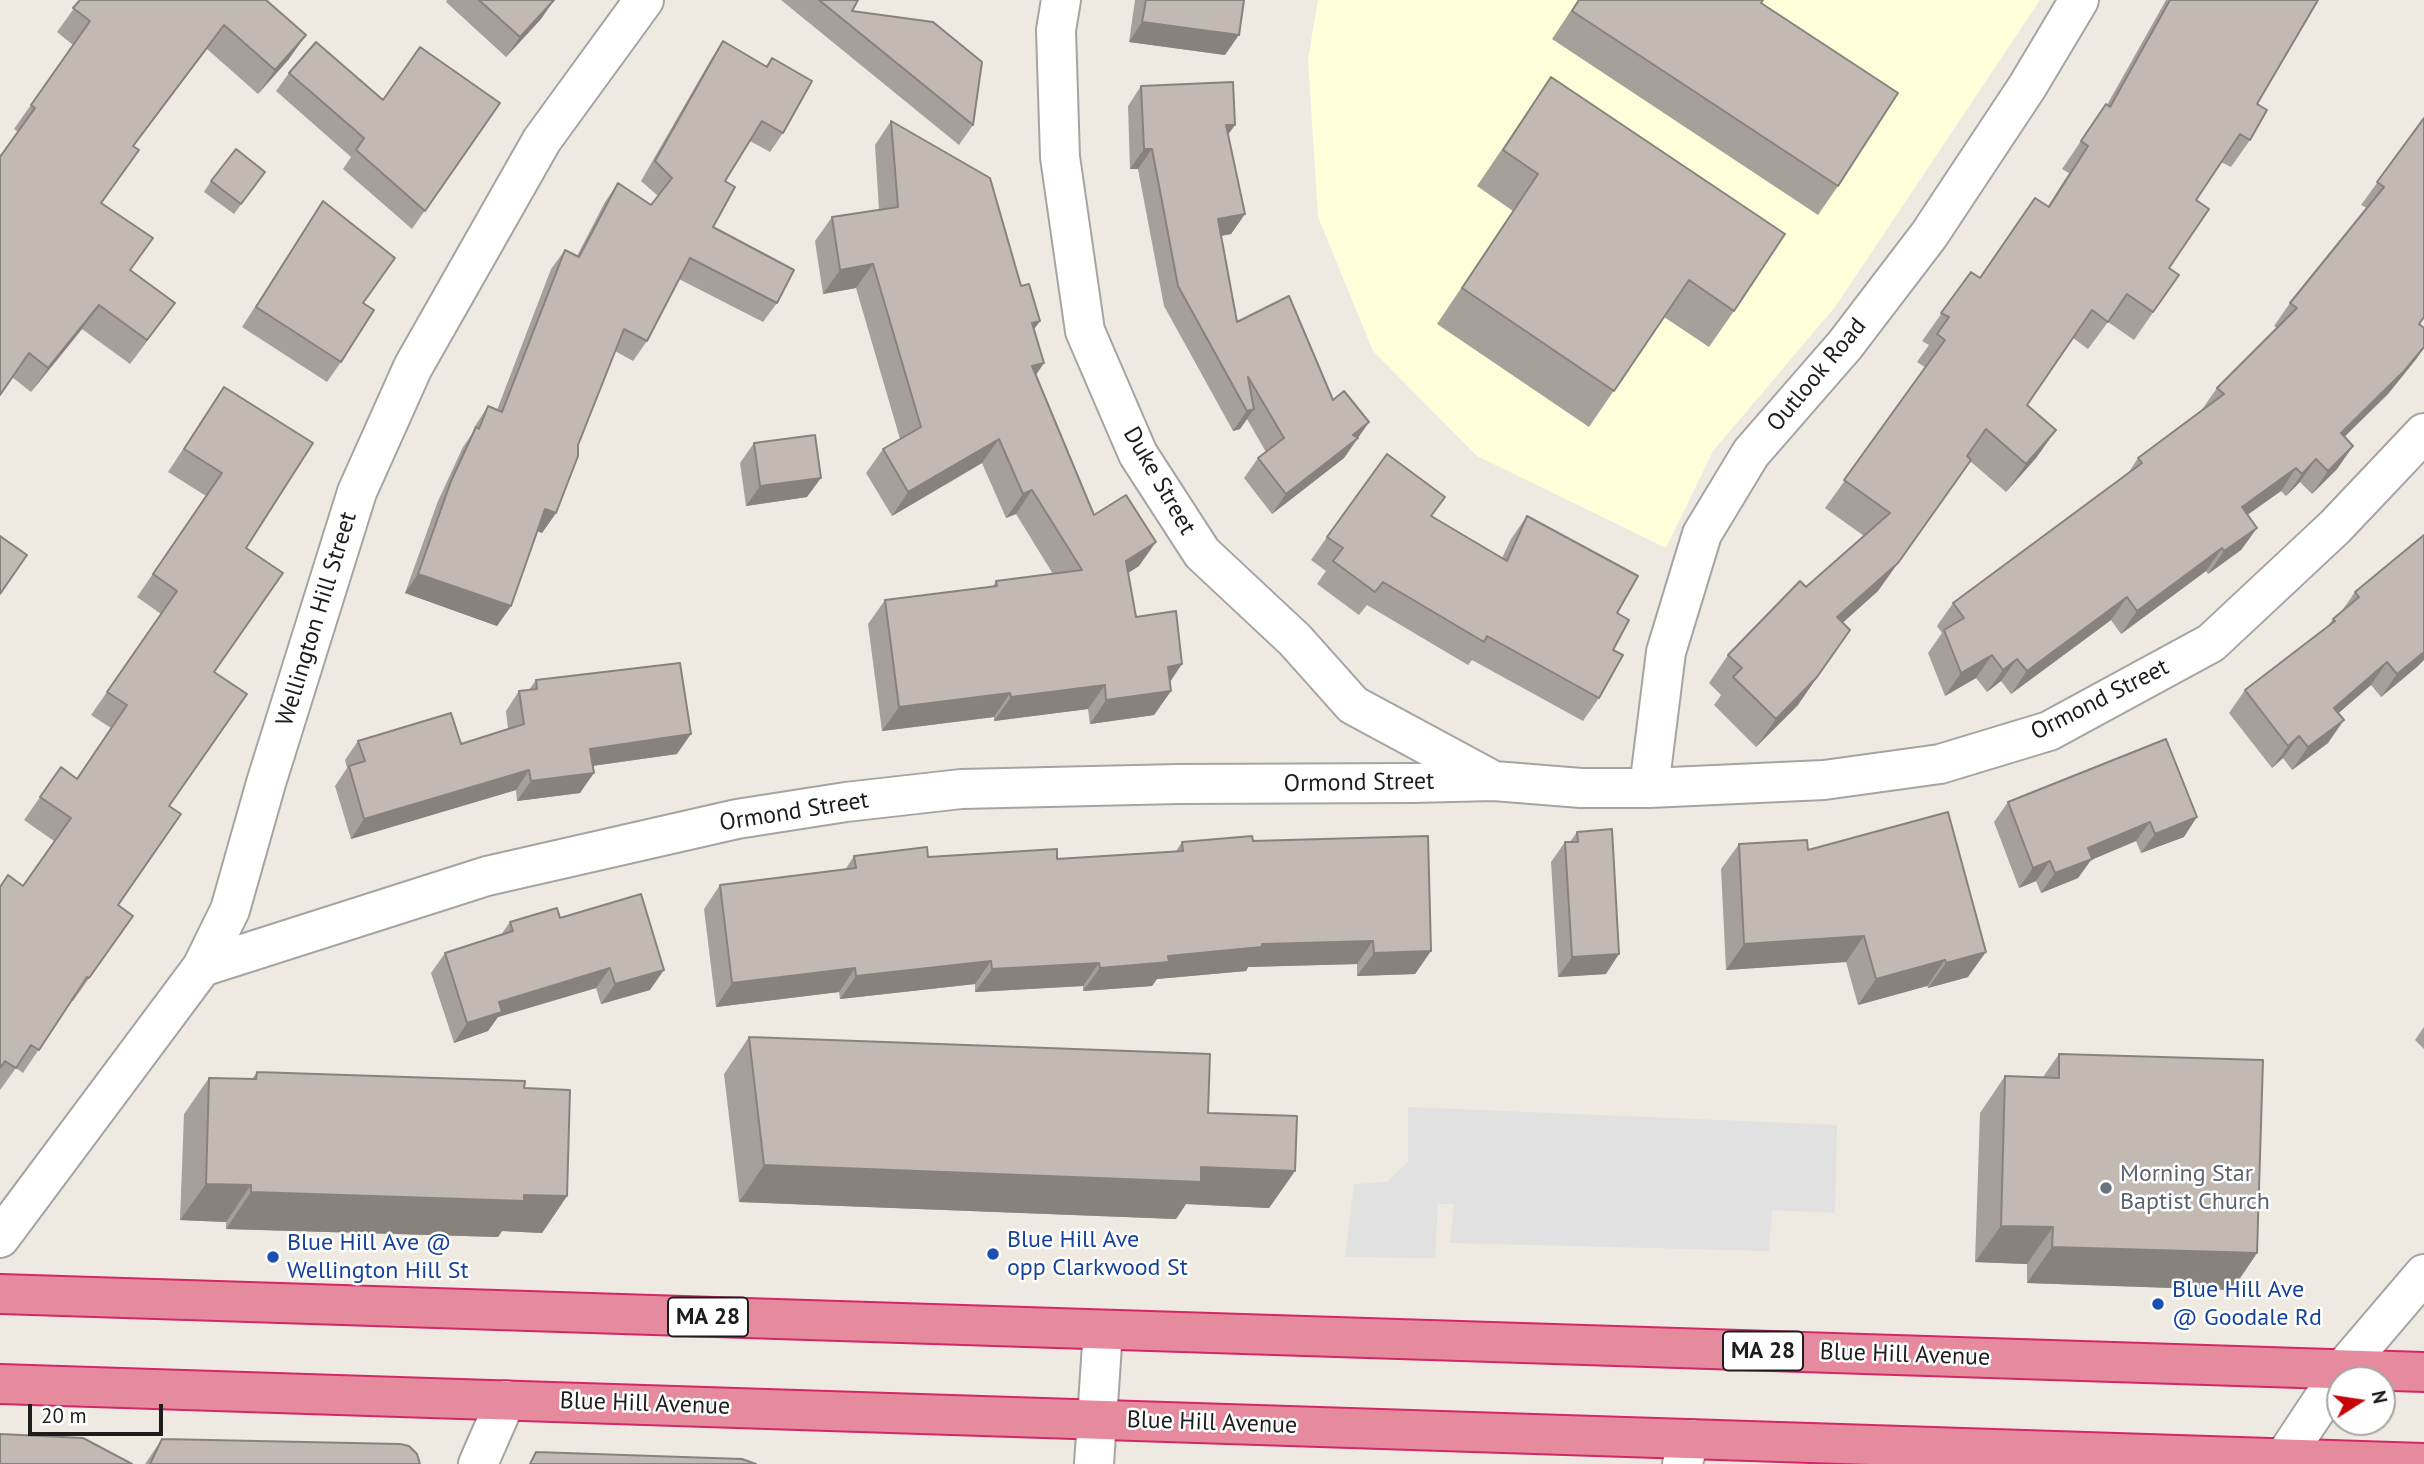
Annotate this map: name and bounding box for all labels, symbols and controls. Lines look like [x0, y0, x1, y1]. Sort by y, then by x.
street label: Outlook Road [1761, 313, 1873, 437]
street label: Duke Street [1117, 422, 1201, 540]
street label: Wellington Hill Street [271, 509, 363, 729]
street label: Ormond Street [2026, 653, 2174, 747]
street label: Ormond Street [1283, 767, 1435, 799]
street label: Ormond Street [717, 786, 871, 838]
place label: Morning Star Baptist Church [2120, 1160, 2270, 1216]
marker: Morning Star Baptist Church [2098, 1180, 2114, 1196]
place label: Blue Hill Ave opp Clarkwood St [1007, 1226, 1188, 1282]
place label: Blue Hill Ave @ Wellington Hill St [287, 1229, 469, 1285]
marker: Blue Hill Ave opp Clarkwood St [985, 1246, 1001, 1262]
marker: Blue Hill Ave @ Wellington Hill St [265, 1249, 281, 1265]
place label: Blue Hill Ave @ Goodale Rd [2172, 1276, 2322, 1332]
marker: Blue Hill Ave @ Goodale Rd [2150, 1296, 2166, 1312]
road number: MA 28 [668, 1298, 748, 1336]
road number: MA 28 [1723, 1332, 1803, 1370]
street label: Blue Hill Avenue [1819, 1338, 1991, 1372]
north arrow [2326, 1366, 2396, 1436]
street label: Blue Hill Avenue [559, 1387, 731, 1421]
text: N [2367, 1388, 2393, 1406]
scale bar [32, 1390, 166, 1434]
text: 20 m [41, 1402, 87, 1429]
street label: Blue Hill Avenue [1126, 1406, 1298, 1440]

